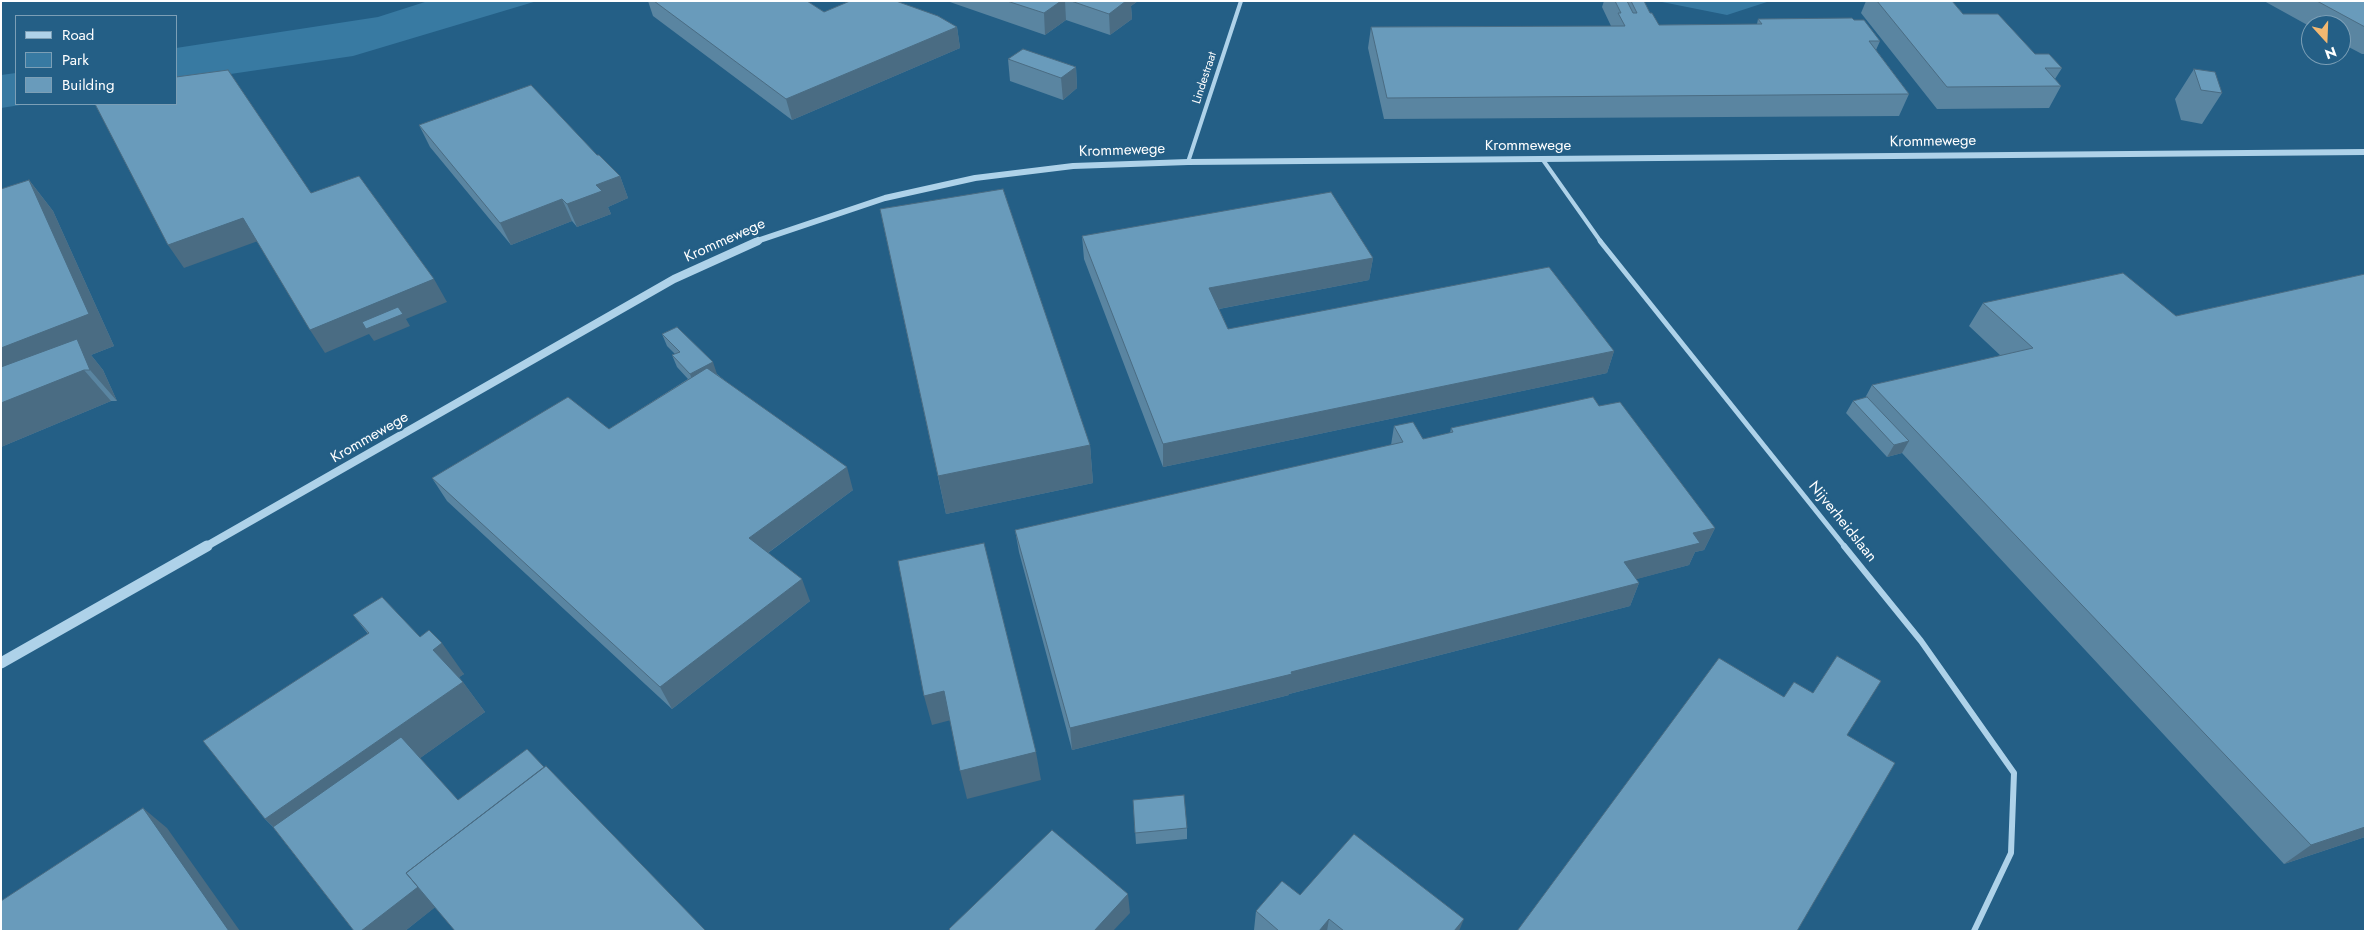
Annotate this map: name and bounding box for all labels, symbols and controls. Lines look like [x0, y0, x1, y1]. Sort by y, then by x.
legend [15, 15, 178, 105]
north arrow [2301, 15, 2351, 65]
text: Road [62, 24, 94, 46]
text: N [2322, 42, 2339, 64]
text: Park [62, 49, 89, 71]
street label: Lindestraat [1190, 50, 1220, 106]
text: Building [62, 74, 114, 96]
street label: Krommewege [1890, 132, 1976, 152]
street label: Krommewege [1485, 137, 1571, 155]
street label: Krommewege [1078, 140, 1166, 162]
street label: Krommewege [682, 215, 768, 267]
street label: Krommewege [328, 409, 412, 467]
street label: Nijverheidslaan [1804, 478, 1880, 566]

